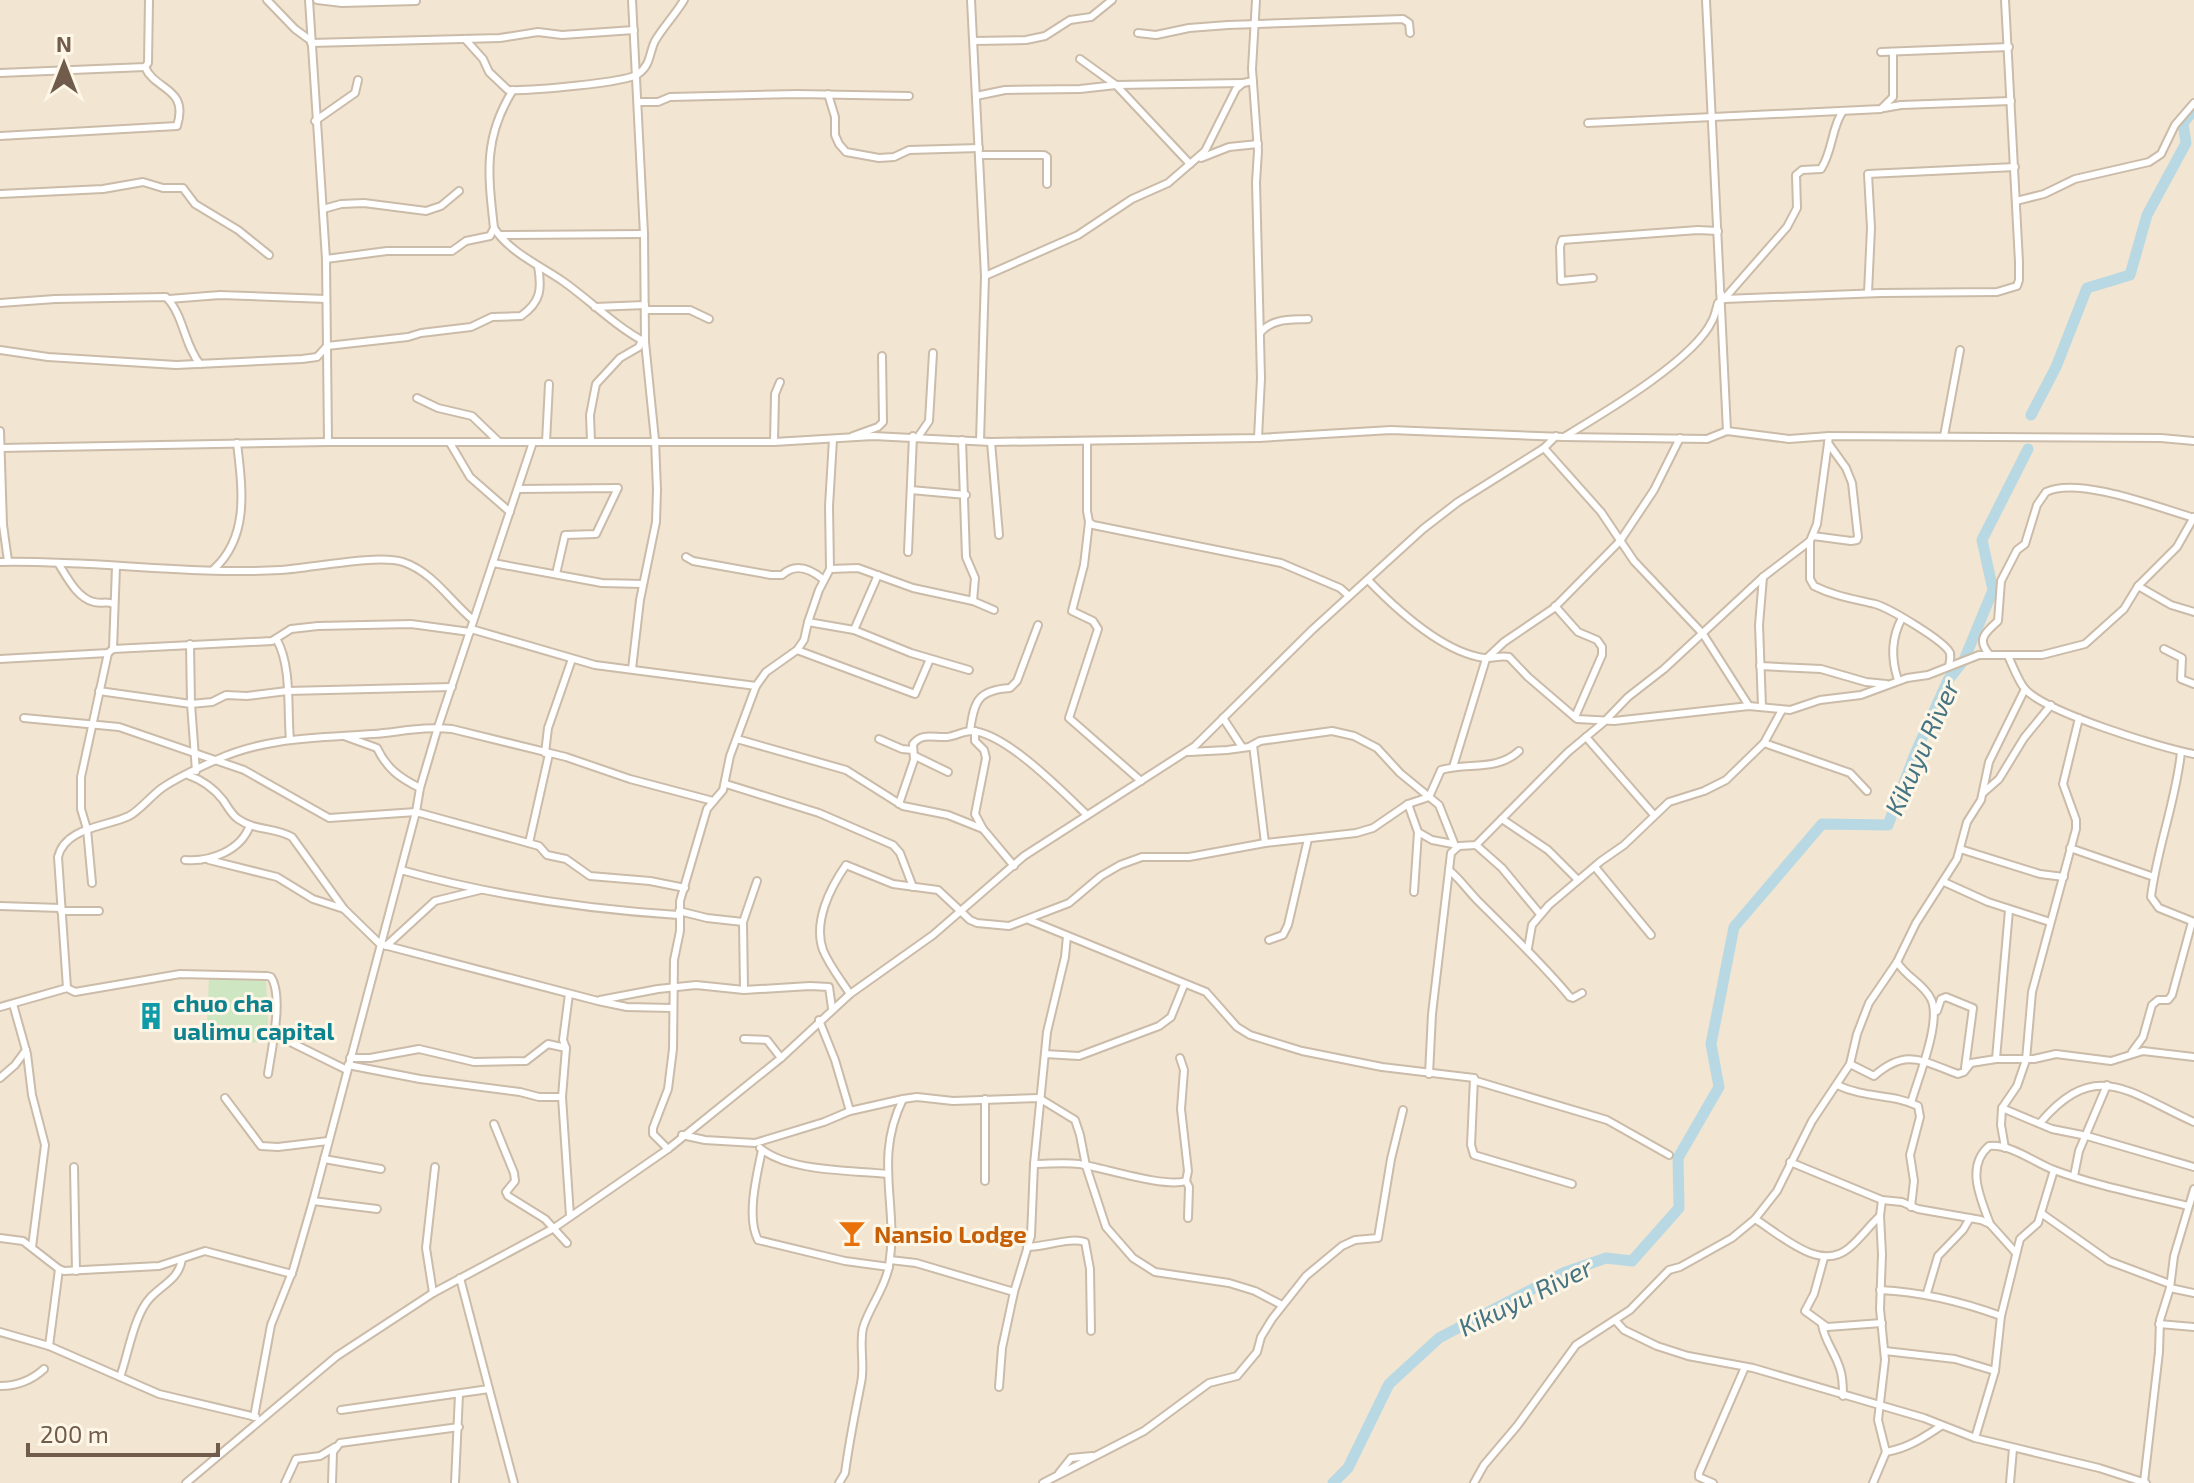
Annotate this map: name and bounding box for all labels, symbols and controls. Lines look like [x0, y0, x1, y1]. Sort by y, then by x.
north arrow [24, 24, 104, 104]
text: N [56, 30, 72, 56]
water label: Kikuyu River [1877, 674, 1966, 820]
place label: chuo cha ualimu capital [173, 988, 334, 1045]
building icon: chuo cha ualimu capital [136, 1001, 166, 1031]
bar icon: Nansio Lodge [837, 1218, 867, 1248]
place label: Nansio Lodge [874, 1219, 1027, 1248]
water label: Kikuyu River [1453, 1250, 1598, 1343]
scale bar [28, 1407, 218, 1457]
text: 200 m [40, 1419, 109, 1448]

